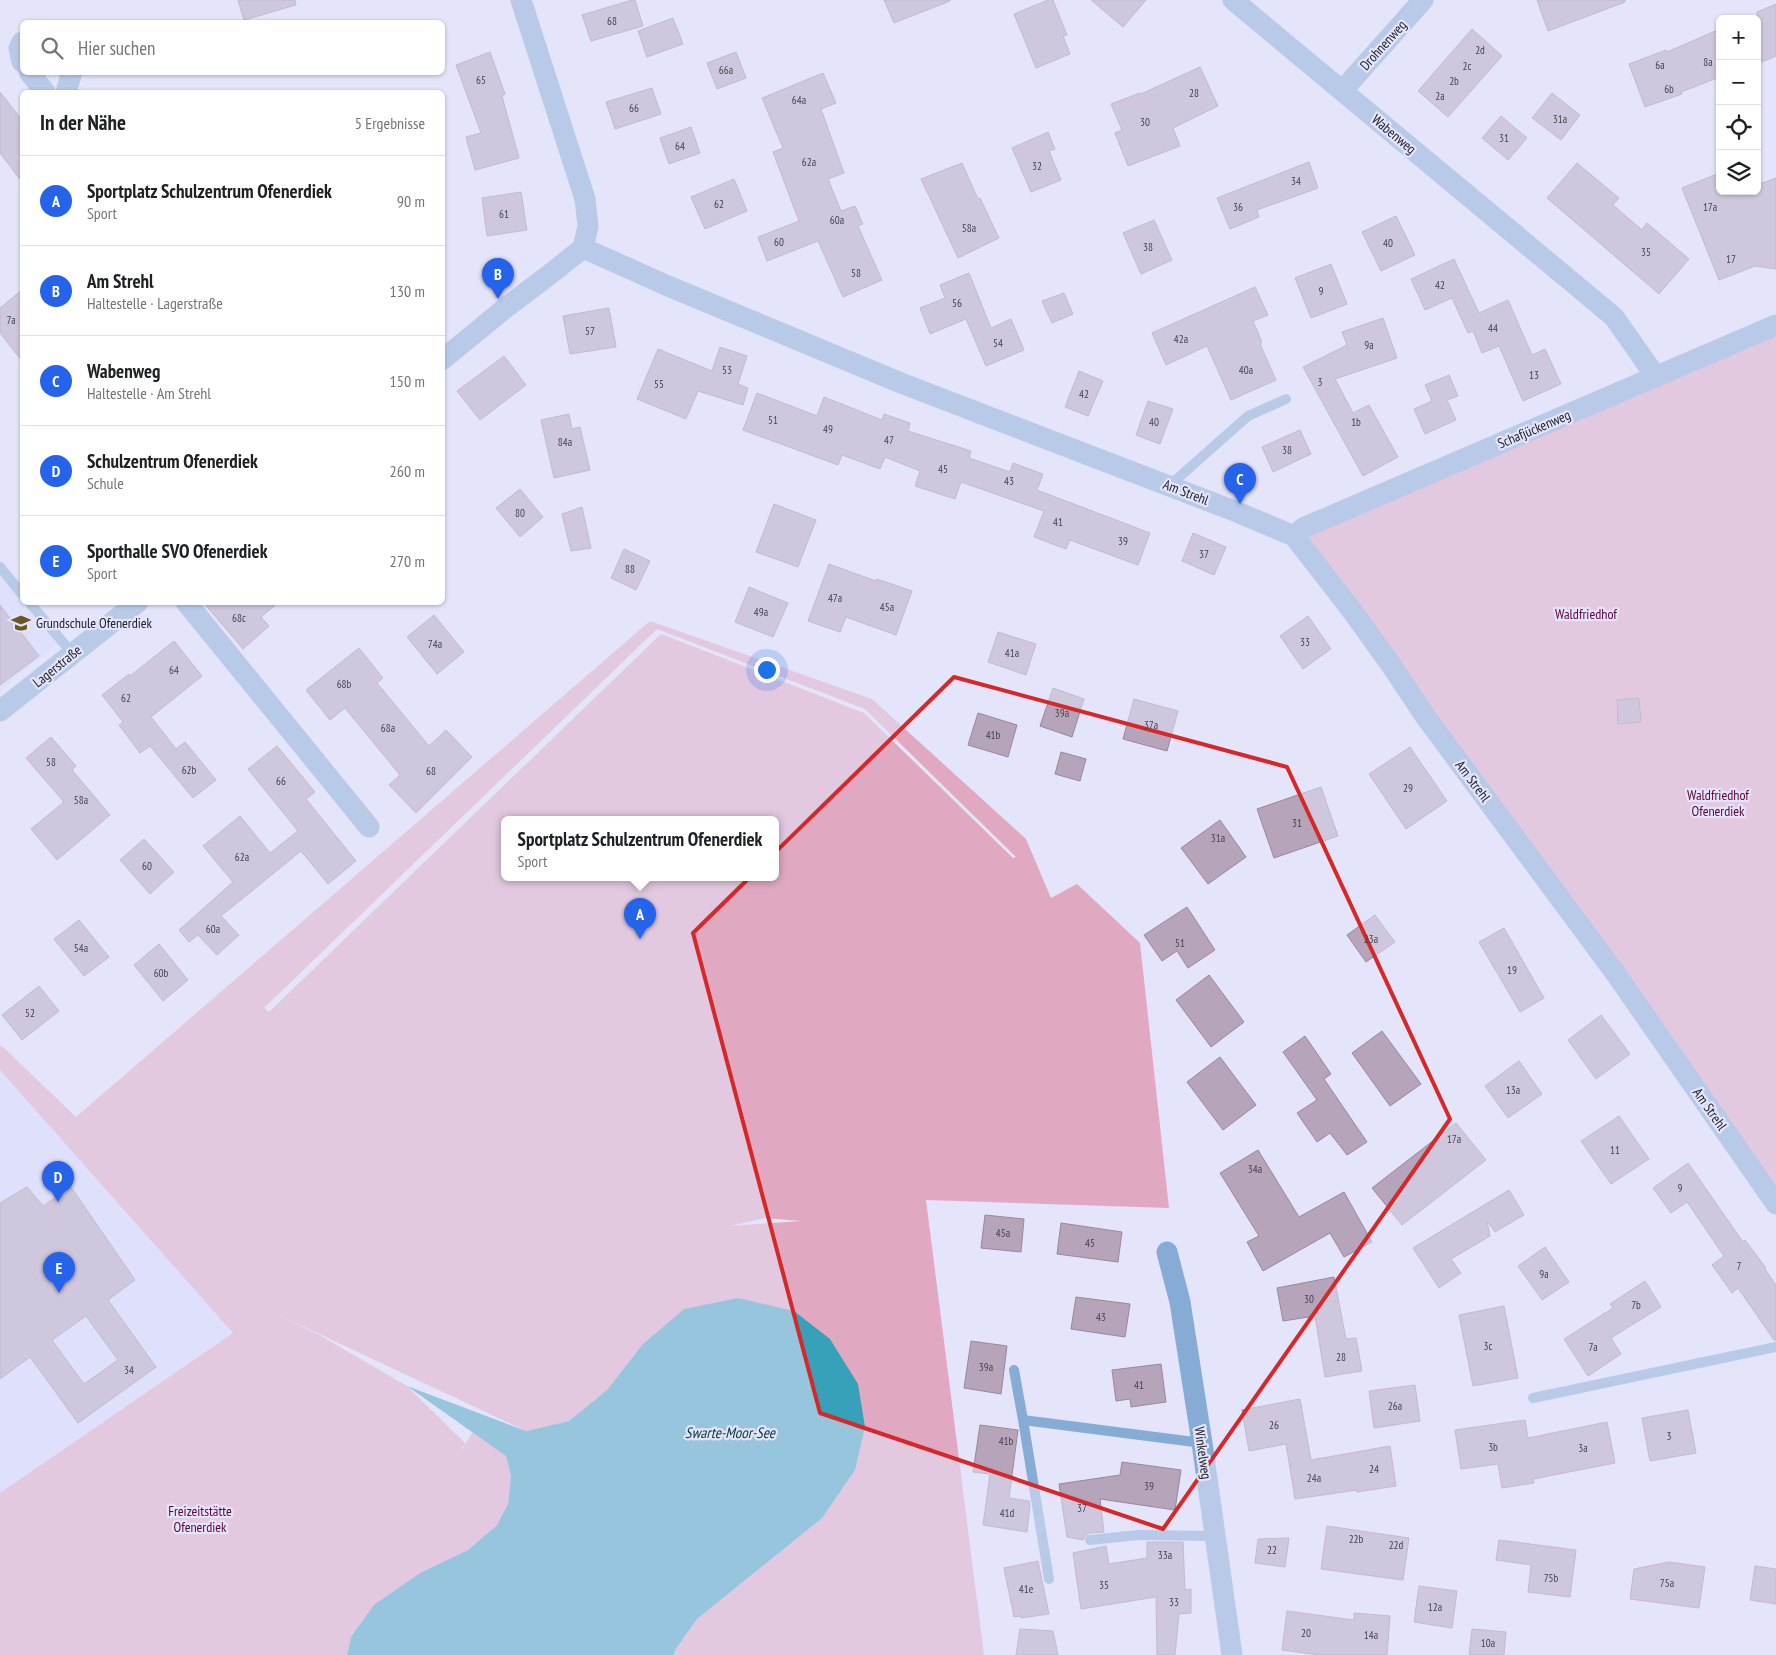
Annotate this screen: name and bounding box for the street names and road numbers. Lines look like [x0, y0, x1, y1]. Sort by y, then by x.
street label: Drohnenweg [1356, 16, 1410, 74]
street label: Wabenweg [1368, 110, 1420, 158]
street label: Schafjückenweg [1495, 406, 1573, 452]
street label: Am Strehl [1161, 475, 1212, 509]
street label: Lagerstraße [29, 641, 85, 691]
street label: Am Strehl [1451, 757, 1495, 806]
street label: Am Strehl [1689, 1084, 1731, 1134]
street label: Winkelweg [1190, 1426, 1216, 1480]

